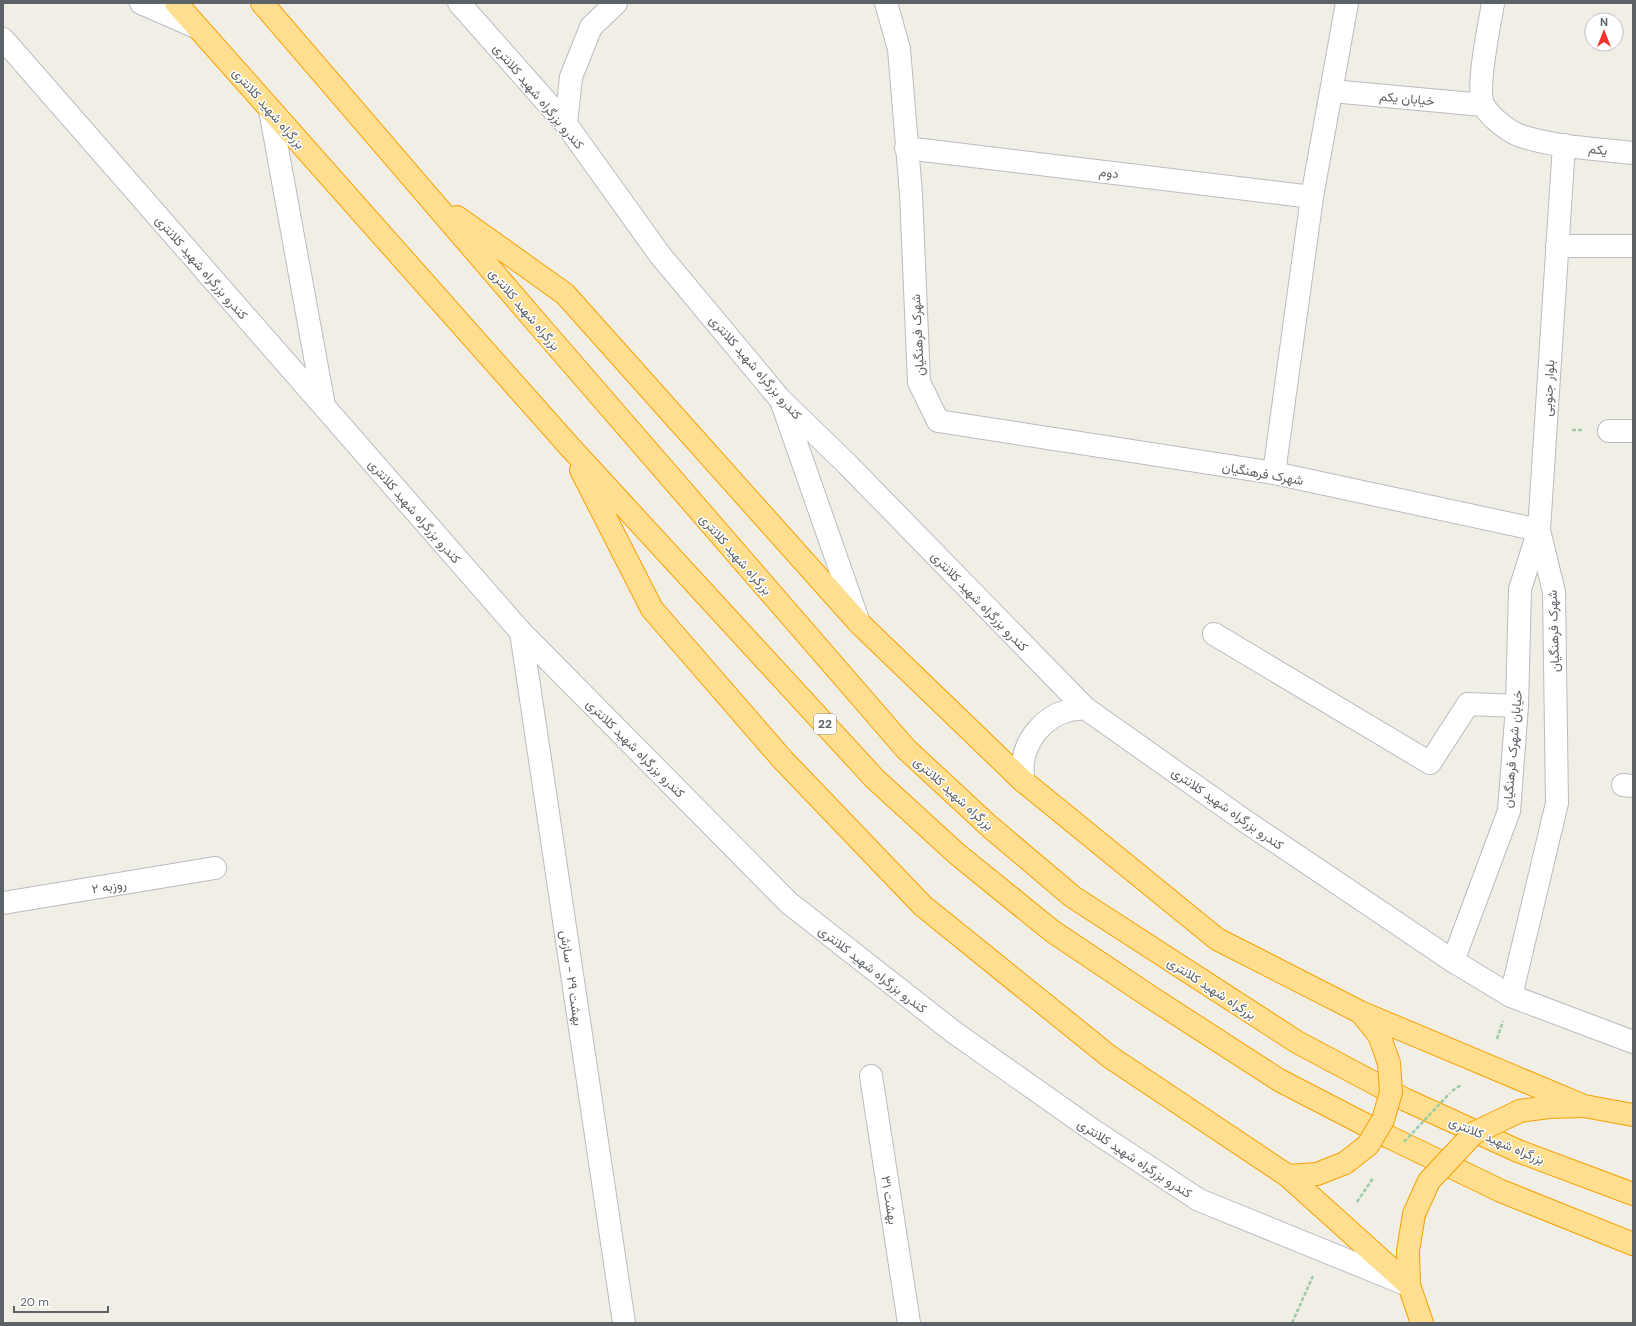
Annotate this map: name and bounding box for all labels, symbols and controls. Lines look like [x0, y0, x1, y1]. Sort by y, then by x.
north arrow [1584, 12, 1624, 52]
text: N [1600, 15, 1608, 29]
street label: کندرو بزرگراه شهید کلانتری [489, 40, 588, 153]
street label: بزرگراه شهید کلانتری [229, 64, 309, 153]
street label: خیابان یکم [1379, 88, 1436, 109]
street label: یکم [1588, 140, 1608, 159]
street label: دوم [1098, 163, 1120, 182]
street label: کندرو بزرگراه شهید کلانتری [152, 212, 252, 323]
street label: بزرگراه شهید کلانتری [485, 265, 564, 354]
street label: شهرک فرهنگیان [907, 293, 928, 377]
street label: کندرو بزرگراه شهید کلانتری [706, 312, 806, 423]
street label: بلوار جنوبی [1539, 359, 1558, 417]
street label: کندرو بزرگراه شهید کلانتری [365, 456, 465, 567]
street label: شهرک فرهنگیان [1221, 458, 1305, 489]
street label: بزرگراه شهید کلانتری [696, 510, 776, 599]
street label: کندرو بزرگراه شهید کلانتری [927, 548, 1032, 655]
street label: شهرک فرهنگیان [1544, 590, 1563, 672]
street label: خیابان شهرک فرهنگیان [1499, 689, 1526, 809]
street label: کندرو بزرگراه شهید کلانتری [583, 695, 689, 801]
road number: 22 [814, 714, 836, 734]
street label: بزرگراه شهید کلانتری [910, 753, 997, 834]
street label: کندرو بزرگراه شهید کلانتری [1168, 763, 1287, 854]
street label: ۲ روزبه [90, 875, 128, 898]
street label: کندرو بزرگراه شهید کلانتری [815, 922, 930, 1017]
street label: بهشت ۲۹ - سازش [556, 929, 587, 1027]
street label: بزرگراه شهید کلانتری [1164, 953, 1259, 1023]
street label: بزرگراه شهید کلانتری [1446, 1113, 1547, 1168]
street label: کندرو بزرگراه شهید کلانتری [1074, 1115, 1195, 1202]
street label: بهشت ۳۱ [877, 1174, 902, 1226]
scale bar [14, 1288, 108, 1314]
text: 20 m [20, 1294, 49, 1310]

